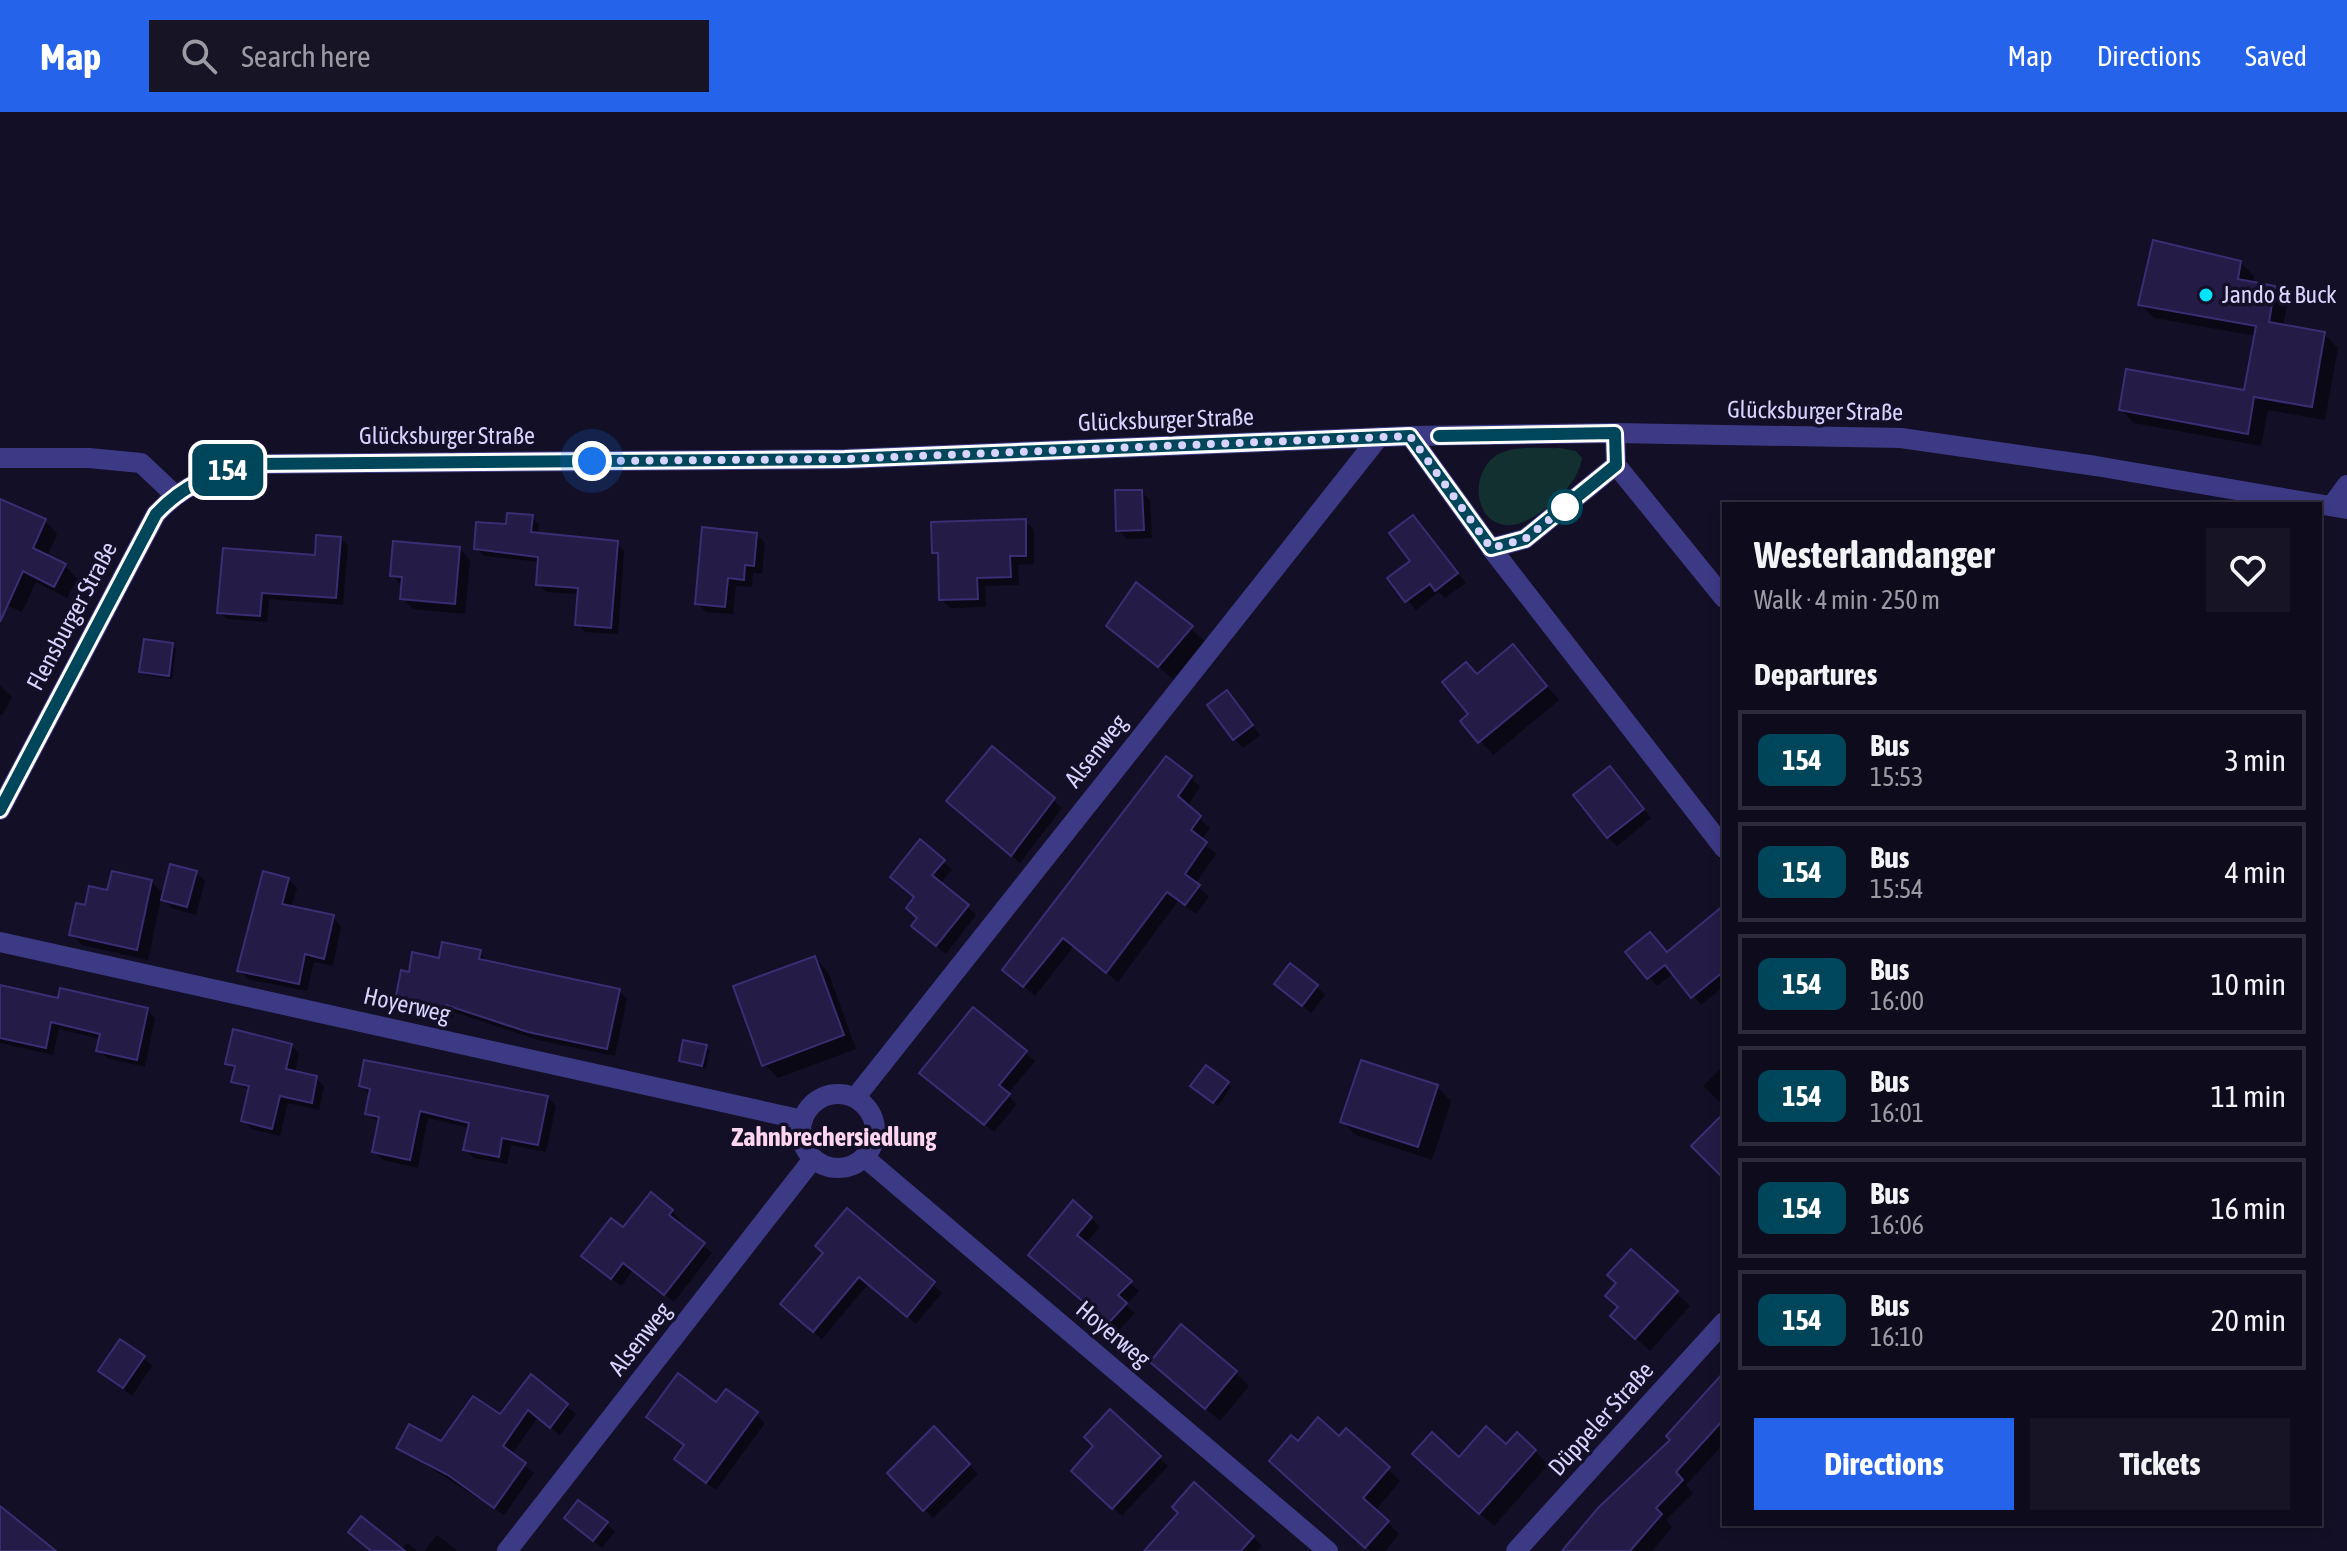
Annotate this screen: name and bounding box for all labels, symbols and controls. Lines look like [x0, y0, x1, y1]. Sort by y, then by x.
search box [149, 20, 709, 92]
icon: search [177, 34, 221, 78]
text: Map [40, 35, 101, 78]
text: Search here [241, 39, 371, 73]
text: Map [2008, 40, 2053, 72]
text: Directions [2097, 40, 2201, 72]
text: Saved [2245, 40, 2307, 72]
place label: Jando & Buck [2222, 281, 2337, 308]
marker: Jando & Buck [2197, 286, 2215, 304]
street label: Glücksburger Straße [1727, 395, 1903, 426]
street label: Glücksburger Straße [1078, 403, 1254, 436]
street label: Glücksburger Straße [359, 422, 535, 449]
your location [572, 441, 612, 481]
line badge: 154 [182, 444, 274, 496]
text: 154 [208, 454, 248, 486]
unlabelled marker [1548, 490, 1582, 524]
button: heart [2206, 528, 2290, 612]
text: Westerlandanger [1754, 533, 1994, 576]
street label: Flensburger Straße [21, 537, 122, 695]
text: Walk · 4 min · 250 m [1754, 585, 1940, 615]
text: Departures [1754, 657, 1877, 691]
street label: Alsenweg [1059, 709, 1133, 792]
text: Bus [1870, 728, 1909, 762]
text: 3 min [2225, 743, 2286, 777]
text: 154 [1782, 744, 1822, 776]
text: 15:53 [1870, 762, 1924, 792]
text: Bus [1870, 840, 1909, 874]
text: 4 min [2225, 855, 2286, 889]
text: 154 [1782, 856, 1822, 888]
text: 15:54 [1870, 874, 1924, 904]
text: Bus [1870, 952, 1909, 986]
text: 10 min [2211, 967, 2286, 1001]
text: 154 [1782, 968, 1822, 1000]
street label: Hoyerweg [361, 981, 454, 1028]
text: 16:00 [1870, 986, 1924, 1016]
text: Bus [1870, 1064, 1909, 1098]
text: 11 min [2211, 1079, 2286, 1113]
text: 154 [1782, 1080, 1822, 1112]
text: 16:01 [1870, 1098, 1924, 1128]
district label: Zahnbrechersiedlung [732, 1122, 937, 1152]
text: Bus [1870, 1176, 1909, 1210]
text: 16 min [2211, 1191, 2286, 1225]
text: 154 [1782, 1192, 1822, 1224]
text: 16:06 [1870, 1210, 1924, 1240]
text: Bus [1870, 1288, 1909, 1322]
street label: Hoyerweg [1071, 1295, 1156, 1373]
street label: Alsenweg [603, 1297, 677, 1380]
text: 20 min [2211, 1303, 2286, 1337]
text: 154 [1782, 1304, 1822, 1336]
text: 16:10 [1870, 1322, 1924, 1352]
street label: Düppeler Straße [1543, 1356, 1659, 1481]
button: Directions [1754, 1418, 2014, 1510]
button: Tickets [2030, 1418, 2290, 1510]

